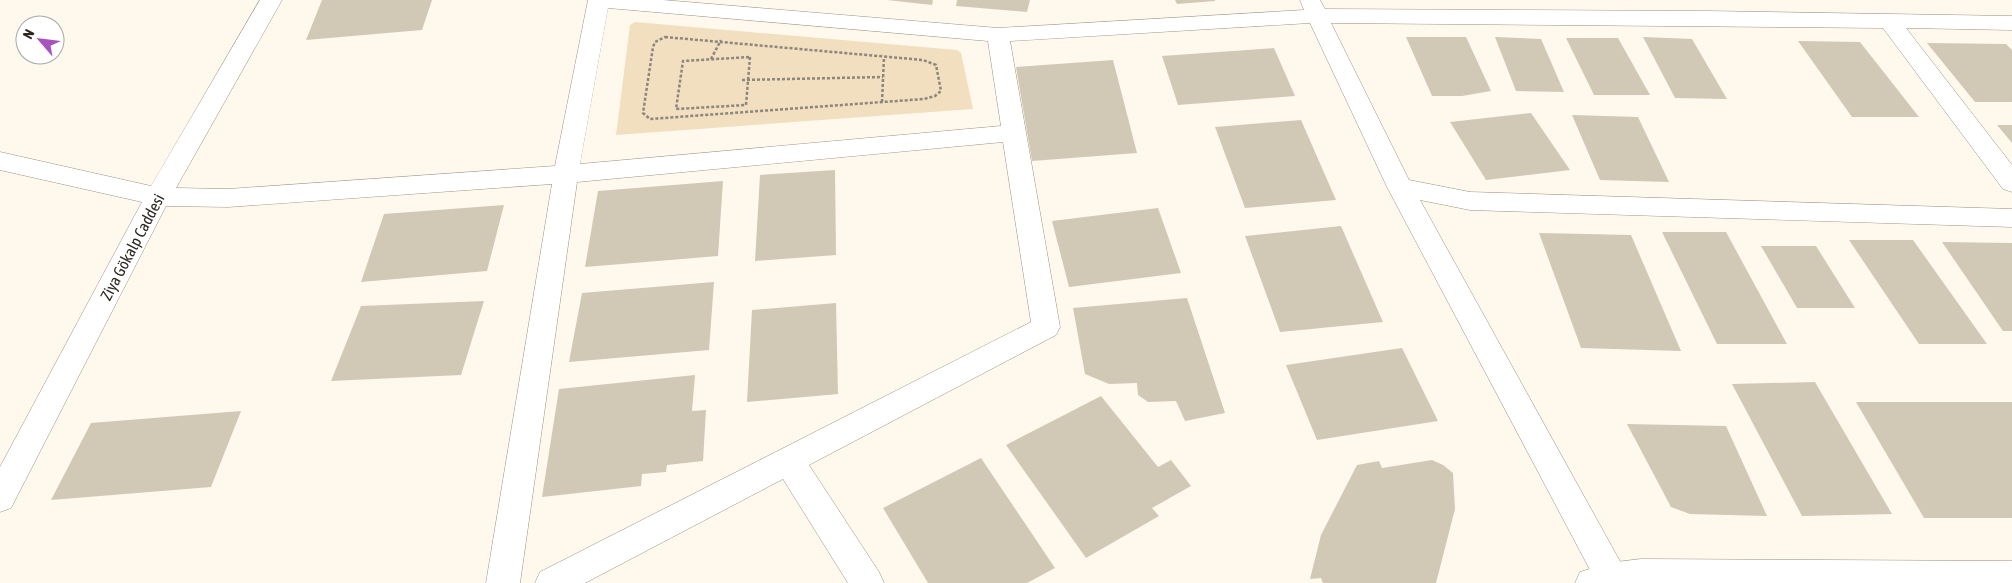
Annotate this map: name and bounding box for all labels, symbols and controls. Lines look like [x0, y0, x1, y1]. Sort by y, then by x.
north arrow [15, 15, 65, 65]
text: N [20, 26, 38, 41]
street label: Ziya Gökalp Caddesi [96, 191, 168, 304]

